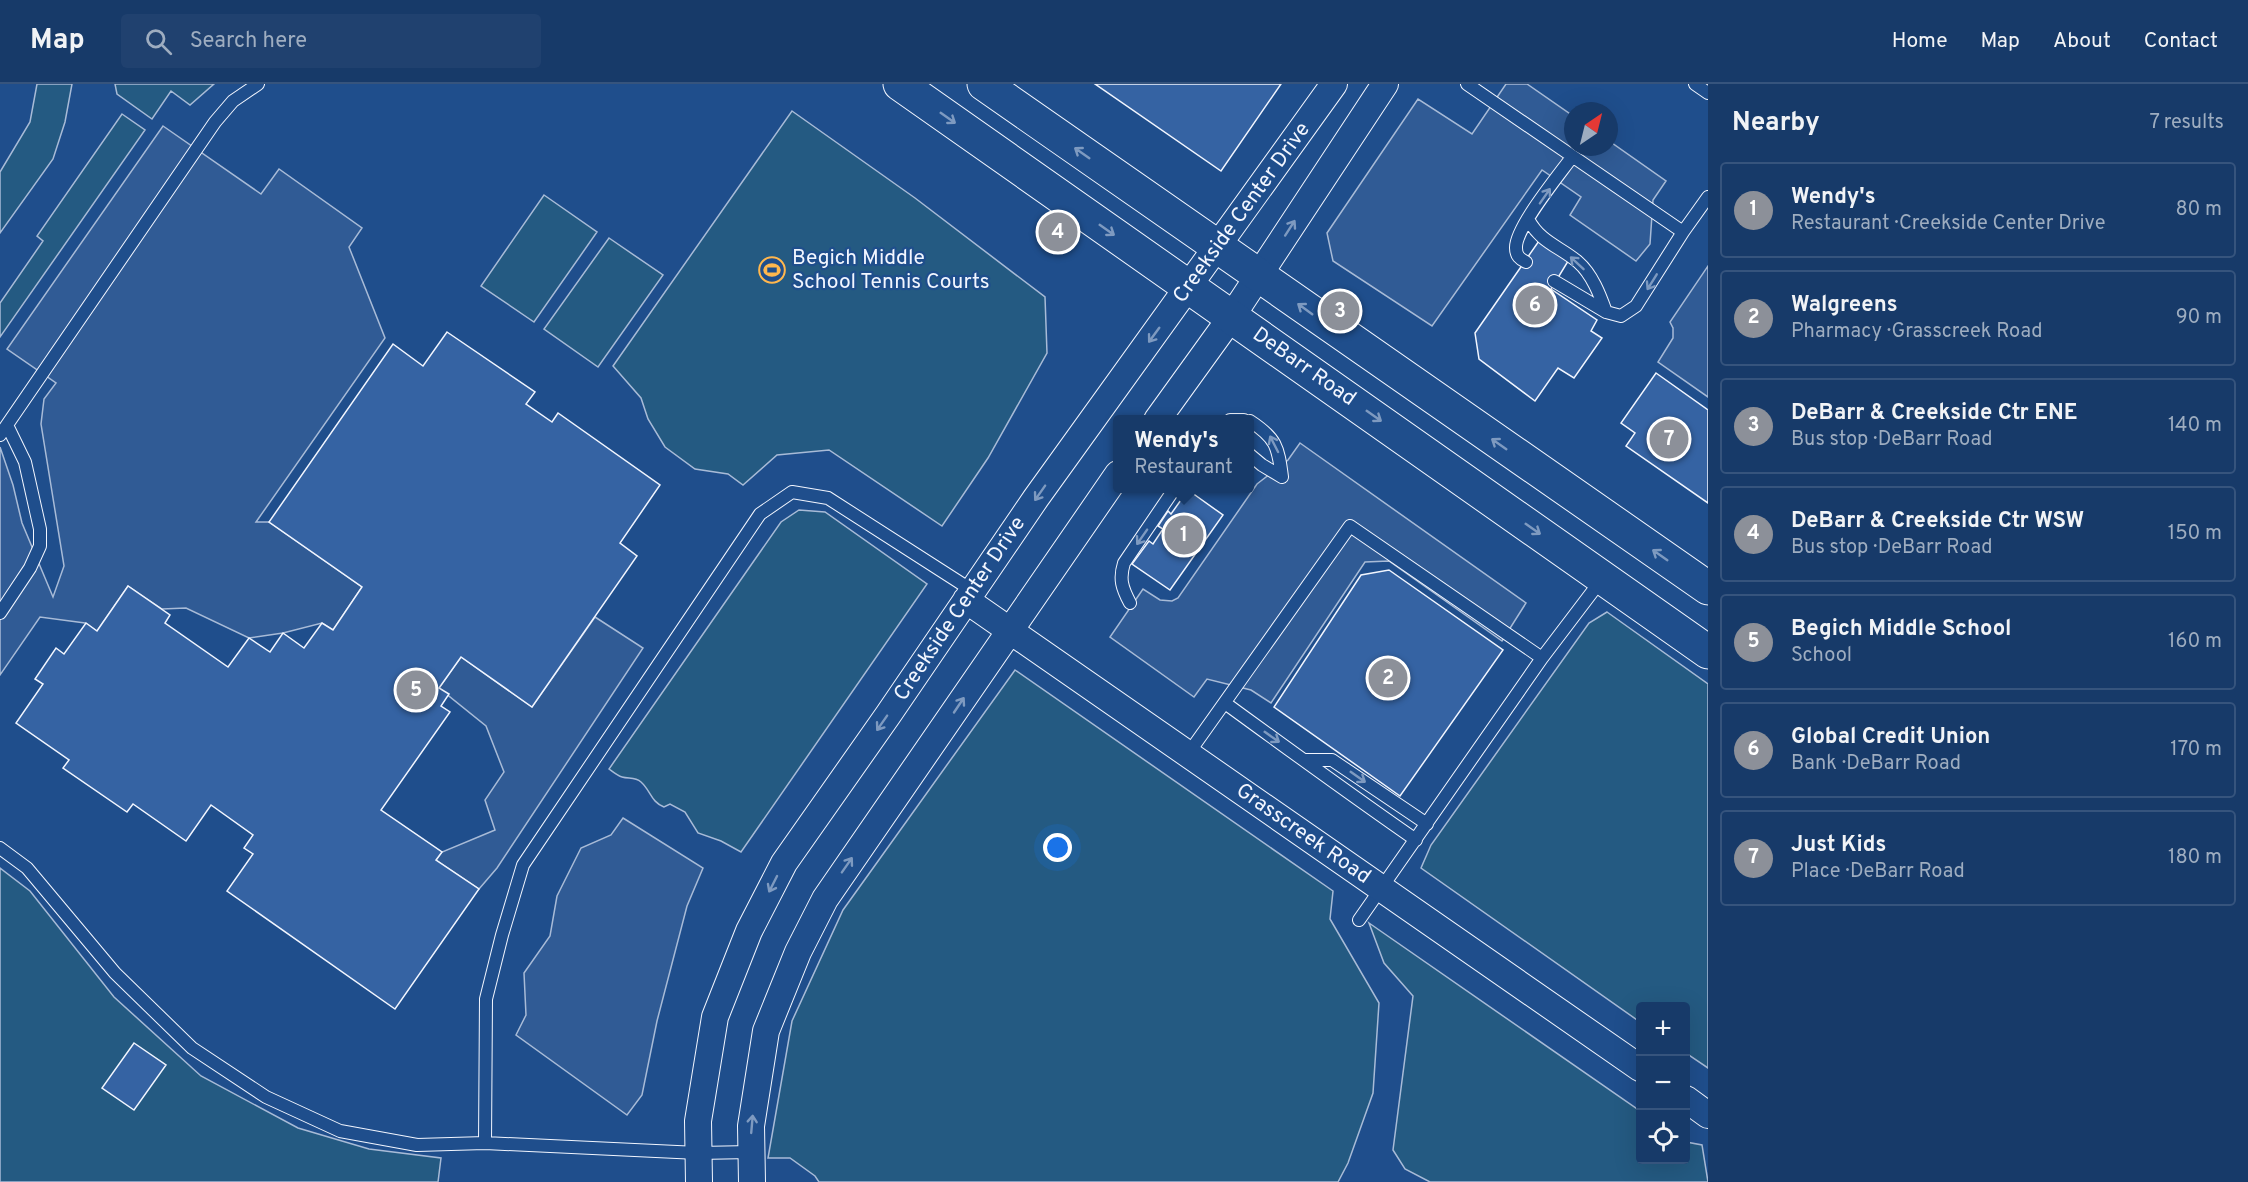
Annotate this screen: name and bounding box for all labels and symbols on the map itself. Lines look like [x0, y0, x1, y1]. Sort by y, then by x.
north arrow [1564, 102, 1618, 156]
one-way arrow [939, 112, 955, 124]
street label: Creekside Center Drive [1167, 117, 1317, 309]
one-way arrow [1075, 147, 1091, 159]
one-way arrow [1539, 188, 1551, 204]
pin: 4 [1038, 210, 1078, 254]
one-way arrow [1284, 220, 1296, 237]
one-way arrow [1098, 224, 1115, 236]
place label: Begich Middle School Tennis Courts [792, 245, 990, 296]
sports icon: Begich Middle School Tennis Courts [757, 255, 787, 285]
one-way arrow [1569, 256, 1584, 270]
one-way arrow [1645, 273, 1658, 290]
pin: 6 [1516, 282, 1555, 328]
pin: 3 [1320, 288, 1360, 334]
one-way arrow [1297, 303, 1313, 315]
street label: DeBarr Road [1247, 321, 1361, 413]
one-way arrow [1148, 326, 1160, 342]
one-way arrow [1365, 410, 1381, 422]
pin: 7 [1650, 416, 1688, 462]
one-way arrow [1268, 436, 1280, 453]
one-way arrow [1492, 438, 1508, 450]
one-way arrow [1034, 485, 1046, 501]
street label: Creekside Center Drive [888, 512, 1032, 706]
pin: 1 [1164, 512, 1204, 558]
one-way arrow [1525, 523, 1541, 535]
one-way arrow [1136, 528, 1148, 544]
one-way arrow [1652, 549, 1669, 561]
pin: 2 [1368, 656, 1408, 700]
pin: 5 [396, 668, 436, 712]
one-way arrow [953, 698, 965, 714]
one-way arrow [876, 715, 888, 731]
one-way arrow [1263, 731, 1280, 743]
one-way arrow [1349, 771, 1366, 783]
street label: Grasscreek Road [1230, 777, 1376, 891]
your location [1043, 833, 1072, 862]
one-way arrow [841, 858, 853, 874]
one-way arrow [766, 875, 778, 893]
one-way arrow [747, 1114, 758, 1134]

